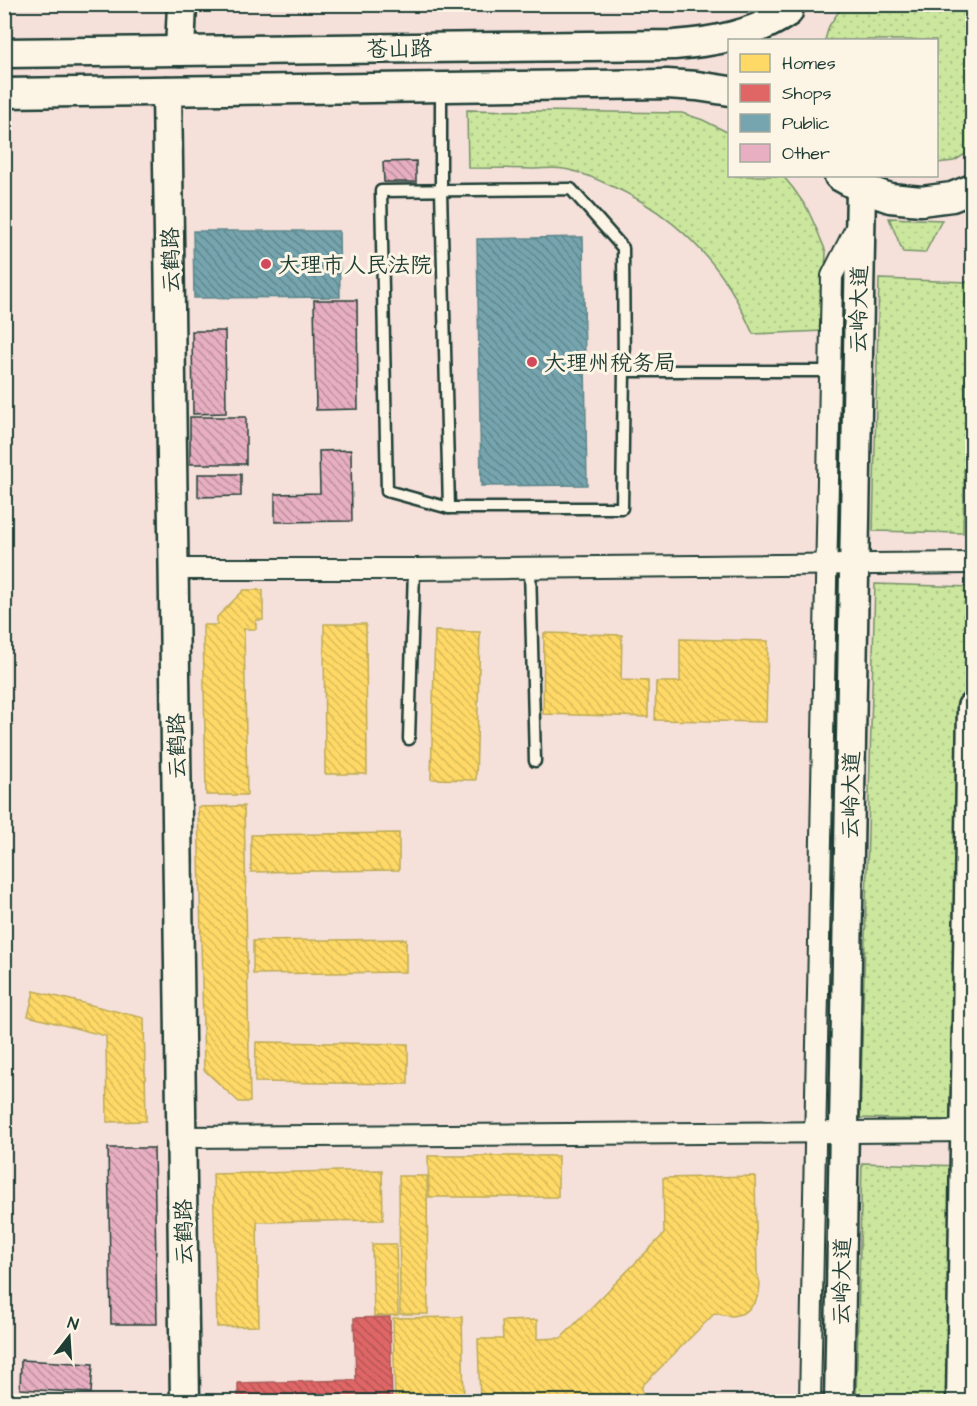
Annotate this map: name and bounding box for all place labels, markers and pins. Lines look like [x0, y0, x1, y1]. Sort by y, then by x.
place label: 大理市人民法院 [278, 250, 432, 281]
marker: 大理市人民法院 [259, 257, 273, 271]
place label: 大理州税务局 [544, 348, 676, 379]
marker: 大理州税务局 [525, 355, 539, 369]

